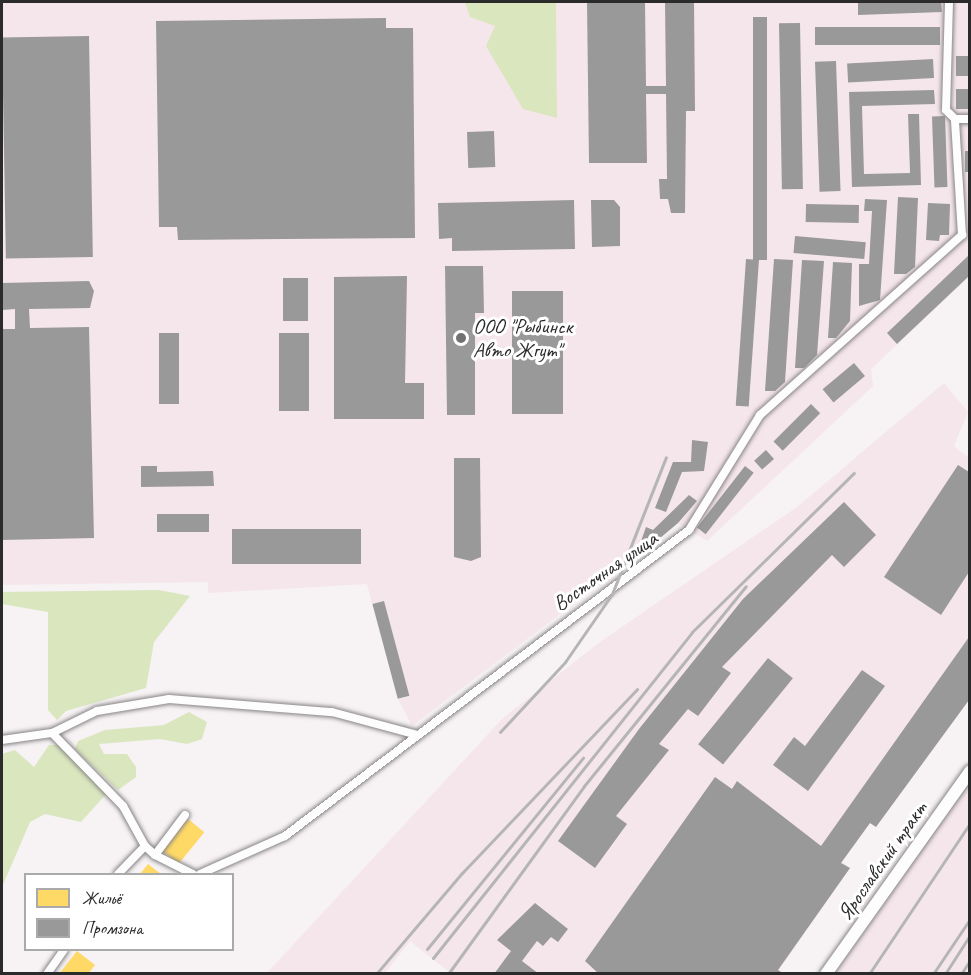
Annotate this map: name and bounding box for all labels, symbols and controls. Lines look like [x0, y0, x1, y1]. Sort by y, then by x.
place label: ООО "Рыбинск Авто Жгут" [473, 313, 572, 363]
marker: ООО "Рыбинск Авто Жгут" [454, 331, 468, 345]
street label: Восточная улица [547, 525, 663, 617]
street label: Ярославский тракт [832, 797, 932, 925]
legend [24, 873, 234, 951]
text: Жильё [82, 887, 121, 909]
text: Промзона [82, 917, 143, 939]

